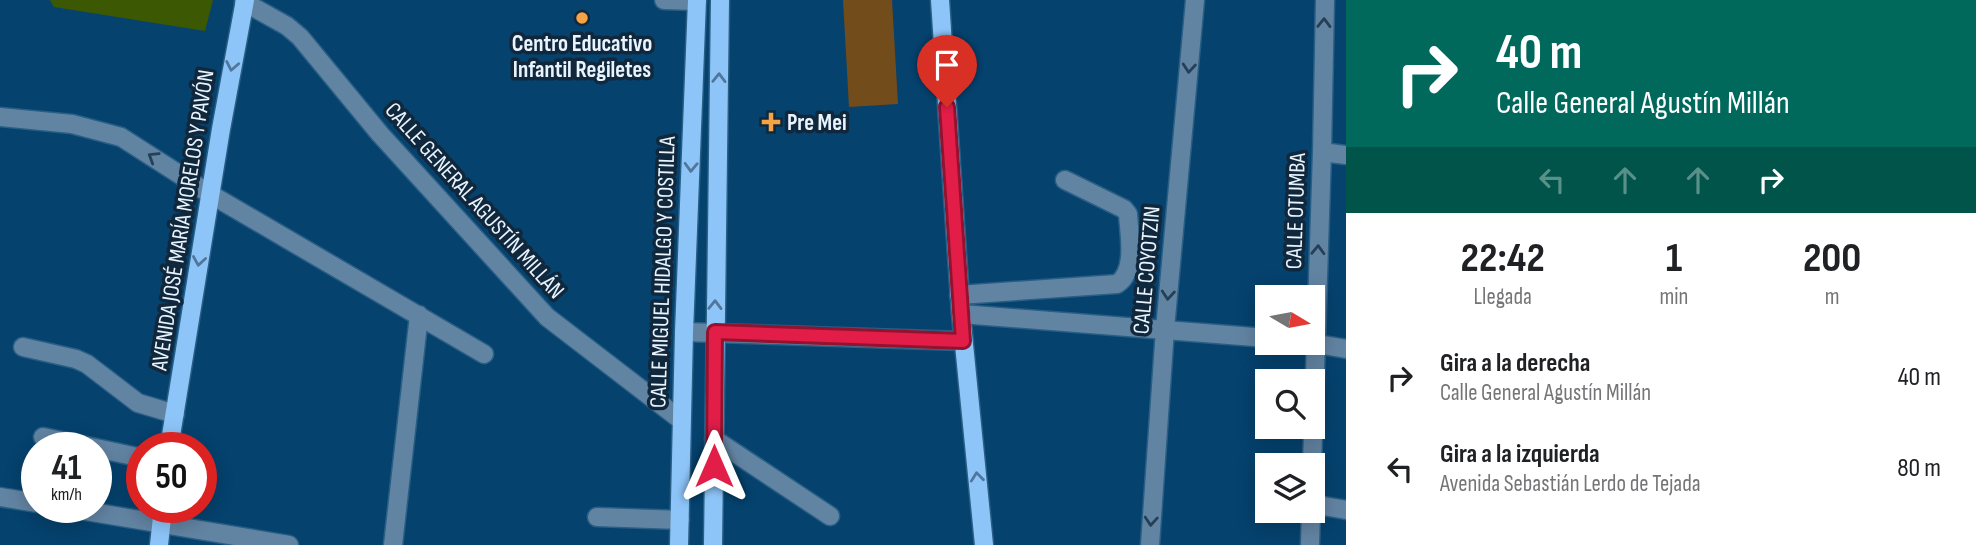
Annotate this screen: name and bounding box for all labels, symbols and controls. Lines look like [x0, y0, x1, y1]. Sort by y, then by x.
marker: Centro Educativo Infantil Regiletes [574, 10, 590, 26]
one-way arrow [1317, 17, 1332, 28]
text: 40 m [1496, 24, 1582, 83]
icon: right [1381, 28, 1472, 119]
place label: Centro Educativo Infantil Regiletes [512, 30, 652, 84]
pin [917, 35, 977, 107]
icon: arrive [928, 46, 966, 84]
one-way arrow [226, 60, 241, 72]
one-way arrow [1182, 63, 1197, 74]
street label: AVENIDA JOSÉ MARÍA MORELOS Y PAVÓN [145, 68, 221, 373]
one-way arrow [711, 72, 726, 83]
text: Calle General Agustín Millán [1496, 84, 1790, 123]
street label: CALLE GENERAL AGUSTÍN MILLÁN [379, 97, 570, 305]
place label: Pre Mei [787, 109, 847, 137]
marker: Pre Mei [761, 112, 781, 132]
street label: CALLE MIGUEL HIDALGO Y COSTILLA [644, 135, 682, 408]
street label: CALLE OTUMBA [1280, 152, 1312, 270]
one-way arrow [147, 153, 160, 166]
icon: left [1533, 161, 1571, 199]
icon: ahead [1606, 161, 1644, 199]
icon: ahead [1679, 161, 1717, 199]
icon: right [1752, 161, 1790, 199]
one-way arrow [683, 162, 698, 173]
street label: CALLE COYOTZIN [1127, 205, 1167, 335]
text: 22:42 [1461, 233, 1545, 284]
text: 1 [1666, 233, 1682, 284]
text: 200 [1803, 233, 1861, 284]
one-way arrow [1311, 244, 1326, 255]
one-way arrow [192, 255, 207, 267]
text: Llegada [1474, 283, 1532, 311]
text: min [1659, 283, 1688, 311]
text: m [1825, 283, 1840, 311]
north arrow [1255, 285, 1325, 355]
map controls [1255, 285, 1325, 523]
one-way arrow [1161, 289, 1176, 300]
one-way arrow [707, 300, 723, 310]
text: Gira a la derecha [1440, 348, 1590, 379]
icon: right [1381, 359, 1419, 397]
text: 40 m [1898, 362, 1941, 393]
button: search [1255, 369, 1325, 439]
text: Calle General Agustín Millán [1440, 379, 1651, 407]
position arrow [677, 429, 751, 503]
speed limit sign: 50 [126, 432, 217, 523]
text: Gira a la izquierda [1440, 439, 1600, 470]
text: 41 [51, 447, 82, 490]
icon: left [1381, 450, 1419, 488]
button: layers [1255, 453, 1325, 523]
text: 80 m [1897, 453, 1941, 484]
text: Avenida Sebastián Lerdo de Tejada [1440, 470, 1701, 498]
one-way arrow [970, 471, 985, 482]
text: km/h [51, 484, 82, 505]
one-way arrow [1144, 516, 1159, 527]

